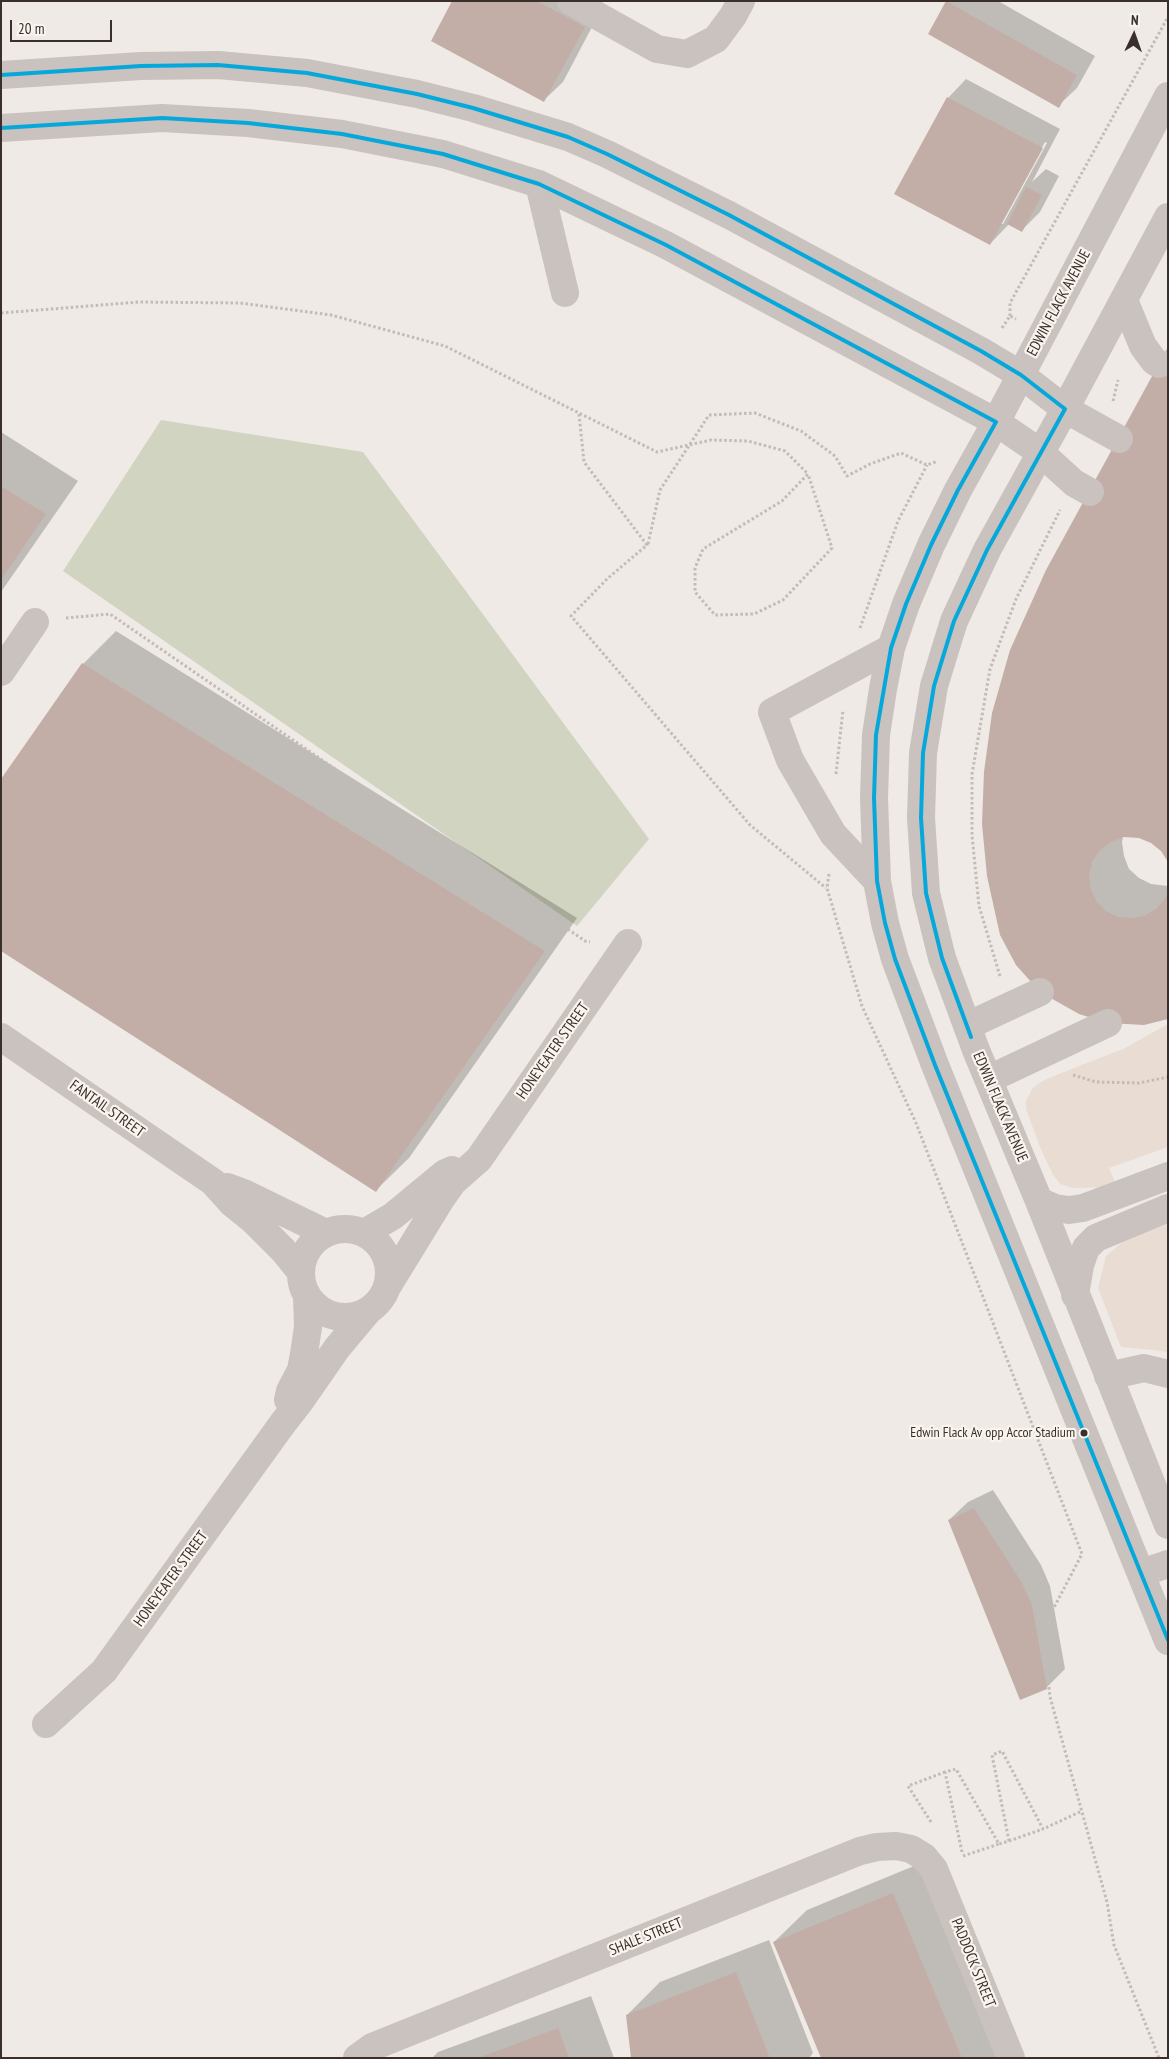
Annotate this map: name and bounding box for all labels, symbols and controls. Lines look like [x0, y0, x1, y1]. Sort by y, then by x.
scale bar [12, 10, 115, 42]
north arrow [1109, 10, 1159, 60]
text: N [1131, 11, 1139, 29]
text: 20 m [18, 19, 44, 38]
street label: EDWIN FLACK AVENUE [1023, 247, 1095, 359]
street label: HONEYEATER STREET [513, 999, 593, 1103]
street label: EDWIN FLACK AVENUE [969, 1049, 1031, 1165]
street label: FANTAIL STREET [66, 1077, 148, 1141]
place label: Edwin Flack Av opp Accor Stadium [910, 1425, 1075, 1441]
marker: Edwin Flack Av opp Accor Stadium [1079, 1428, 1089, 1438]
street label: HONEYEATER STREET [130, 1528, 212, 1630]
street label: SHALE STREET [607, 1914, 685, 1960]
street label: PADDOCK STREET [947, 1916, 999, 2010]

